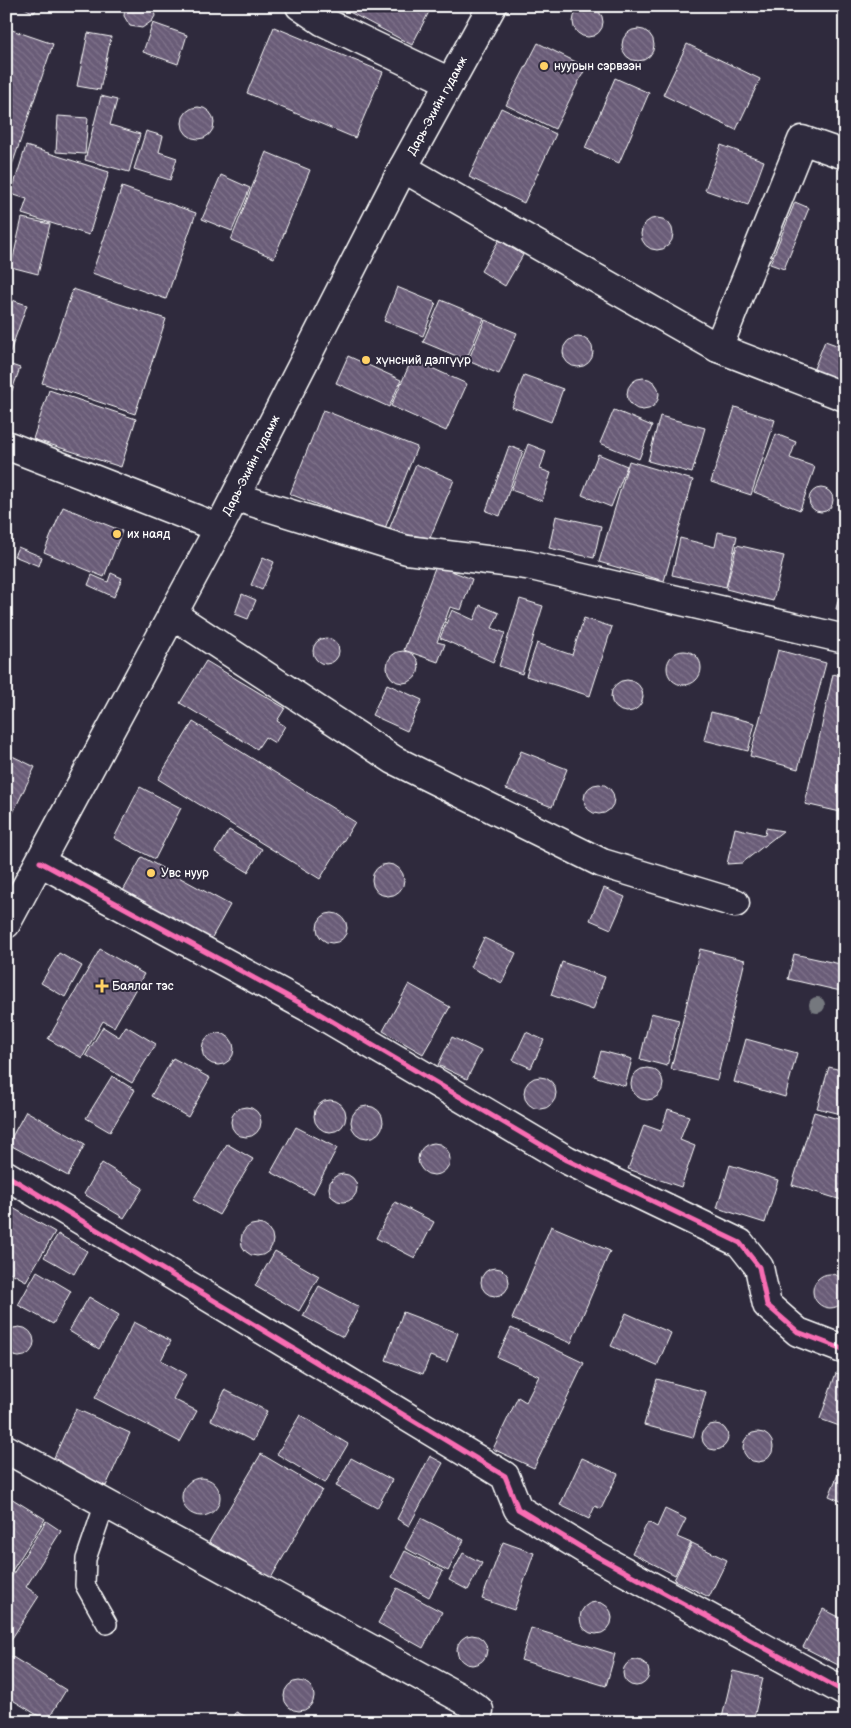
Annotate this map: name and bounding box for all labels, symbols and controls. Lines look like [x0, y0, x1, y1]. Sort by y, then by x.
street label: Дарь-Эхийн гудамж [404, 53, 471, 158]
place label: нуурын сэрвээн [554, 59, 642, 74]
marker: нуурын сэрвээн [538, 60, 550, 72]
place label: хүнсний дэлгүүр [376, 353, 471, 368]
marker: хүнсний дэлгүүр [360, 354, 372, 366]
street label: Дарь-Эхийн гудамж [220, 412, 284, 518]
place label: их наяд [127, 527, 171, 542]
marker: их наяд [111, 528, 123, 540]
place label: Увс нуур [161, 866, 209, 881]
marker: Увс нуур [145, 867, 157, 879]
place label: Баялаг тэс [112, 979, 174, 994]
marker: Баялаг тэс [96, 980, 108, 992]

